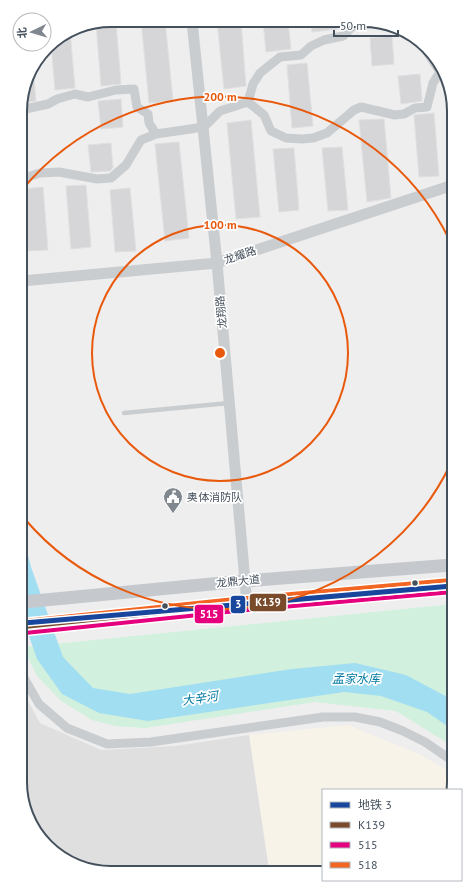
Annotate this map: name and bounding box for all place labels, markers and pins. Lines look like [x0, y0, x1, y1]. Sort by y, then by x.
centre of rings [213, 346, 227, 360]
public building icon: 奥体消防队 [162, 486, 184, 514]
place label: 奥体消防队 [187, 490, 242, 504]
unlabelled marker [410, 578, 420, 588]
unlabelled marker [160, 601, 170, 611]

